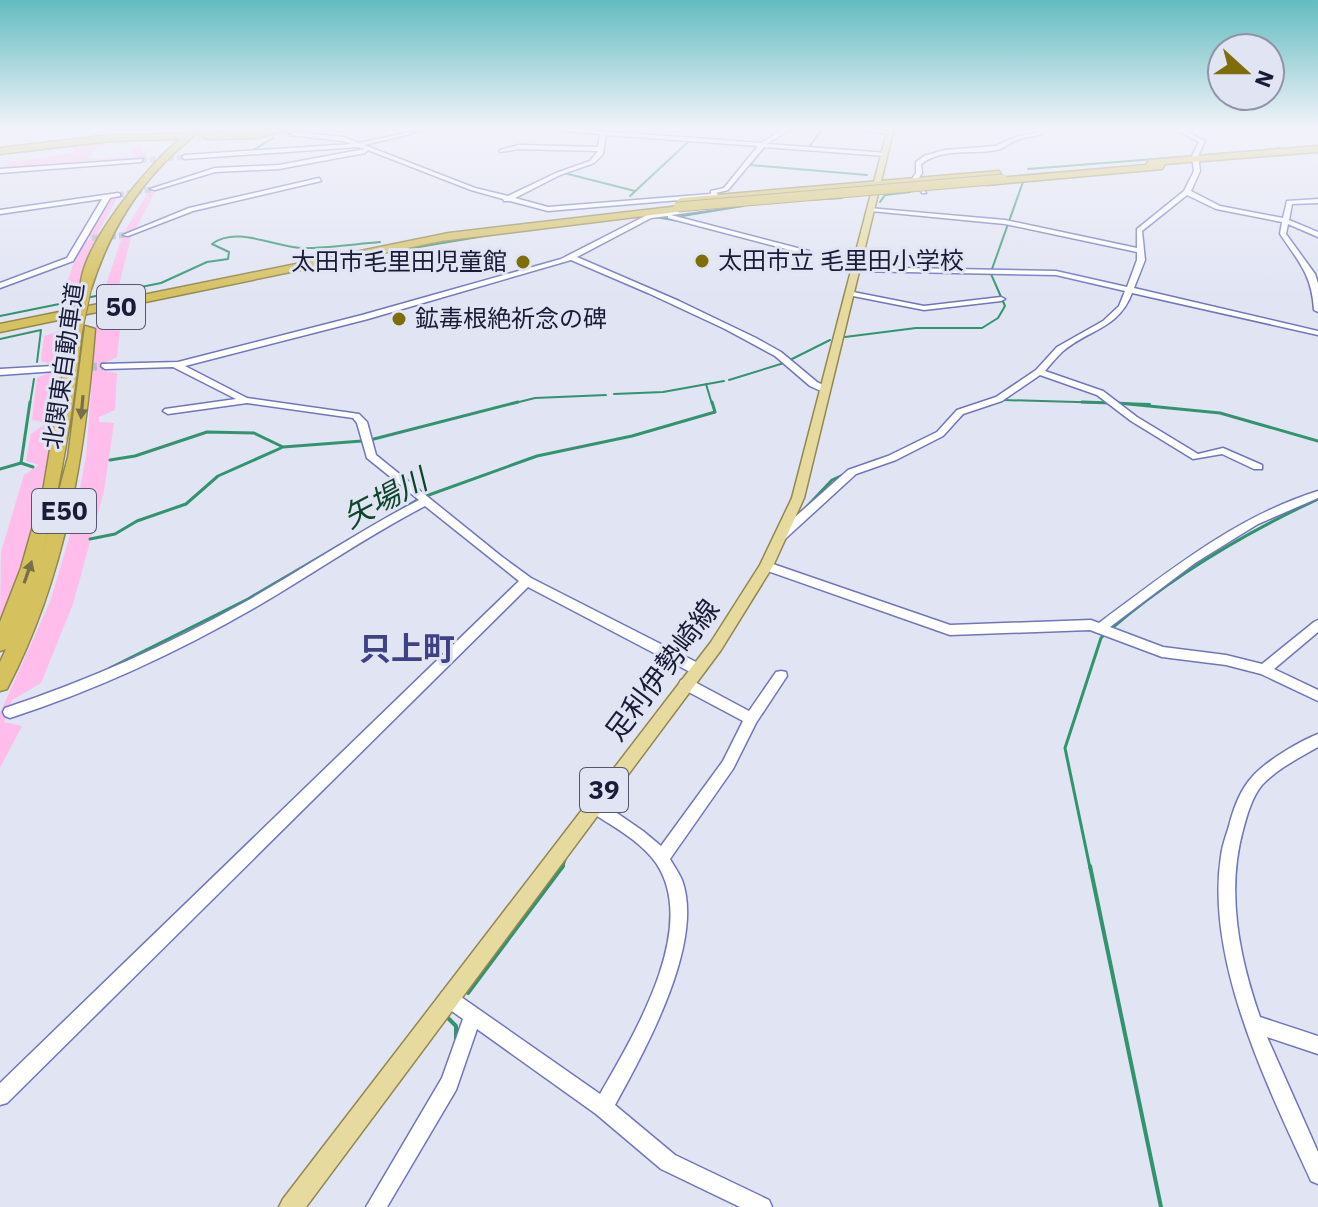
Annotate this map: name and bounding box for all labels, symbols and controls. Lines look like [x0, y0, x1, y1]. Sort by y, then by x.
north arrow [1206, 32, 1286, 112]
text: N [1249, 67, 1282, 92]
place label: 太田市立 毛里田小学校 [718, 244, 964, 276]
place label: 太田市毛里田児童館 [291, 245, 507, 277]
marker: 太田市立 毛里田小学校 [693, 252, 711, 270]
marker: 太田市毛里田児童館 [514, 253, 532, 271]
street label: 北関東自動車道 [35, 280, 91, 451]
road number: 50 [97, 285, 145, 329]
place label: 鉱毒根絶祈念の碑 [415, 302, 607, 334]
marker: 鉱毒根絶祈念の碑 [390, 310, 408, 328]
one-way arrow [75, 395, 88, 420]
water label: 矢場川 [335, 458, 436, 536]
road number: E50 [32, 489, 96, 533]
one-way arrow [23, 559, 35, 583]
street label: 足利伊勢崎線 [596, 591, 727, 748]
district label: 只上町 [359, 627, 455, 669]
road number: 39 [580, 768, 628, 812]

